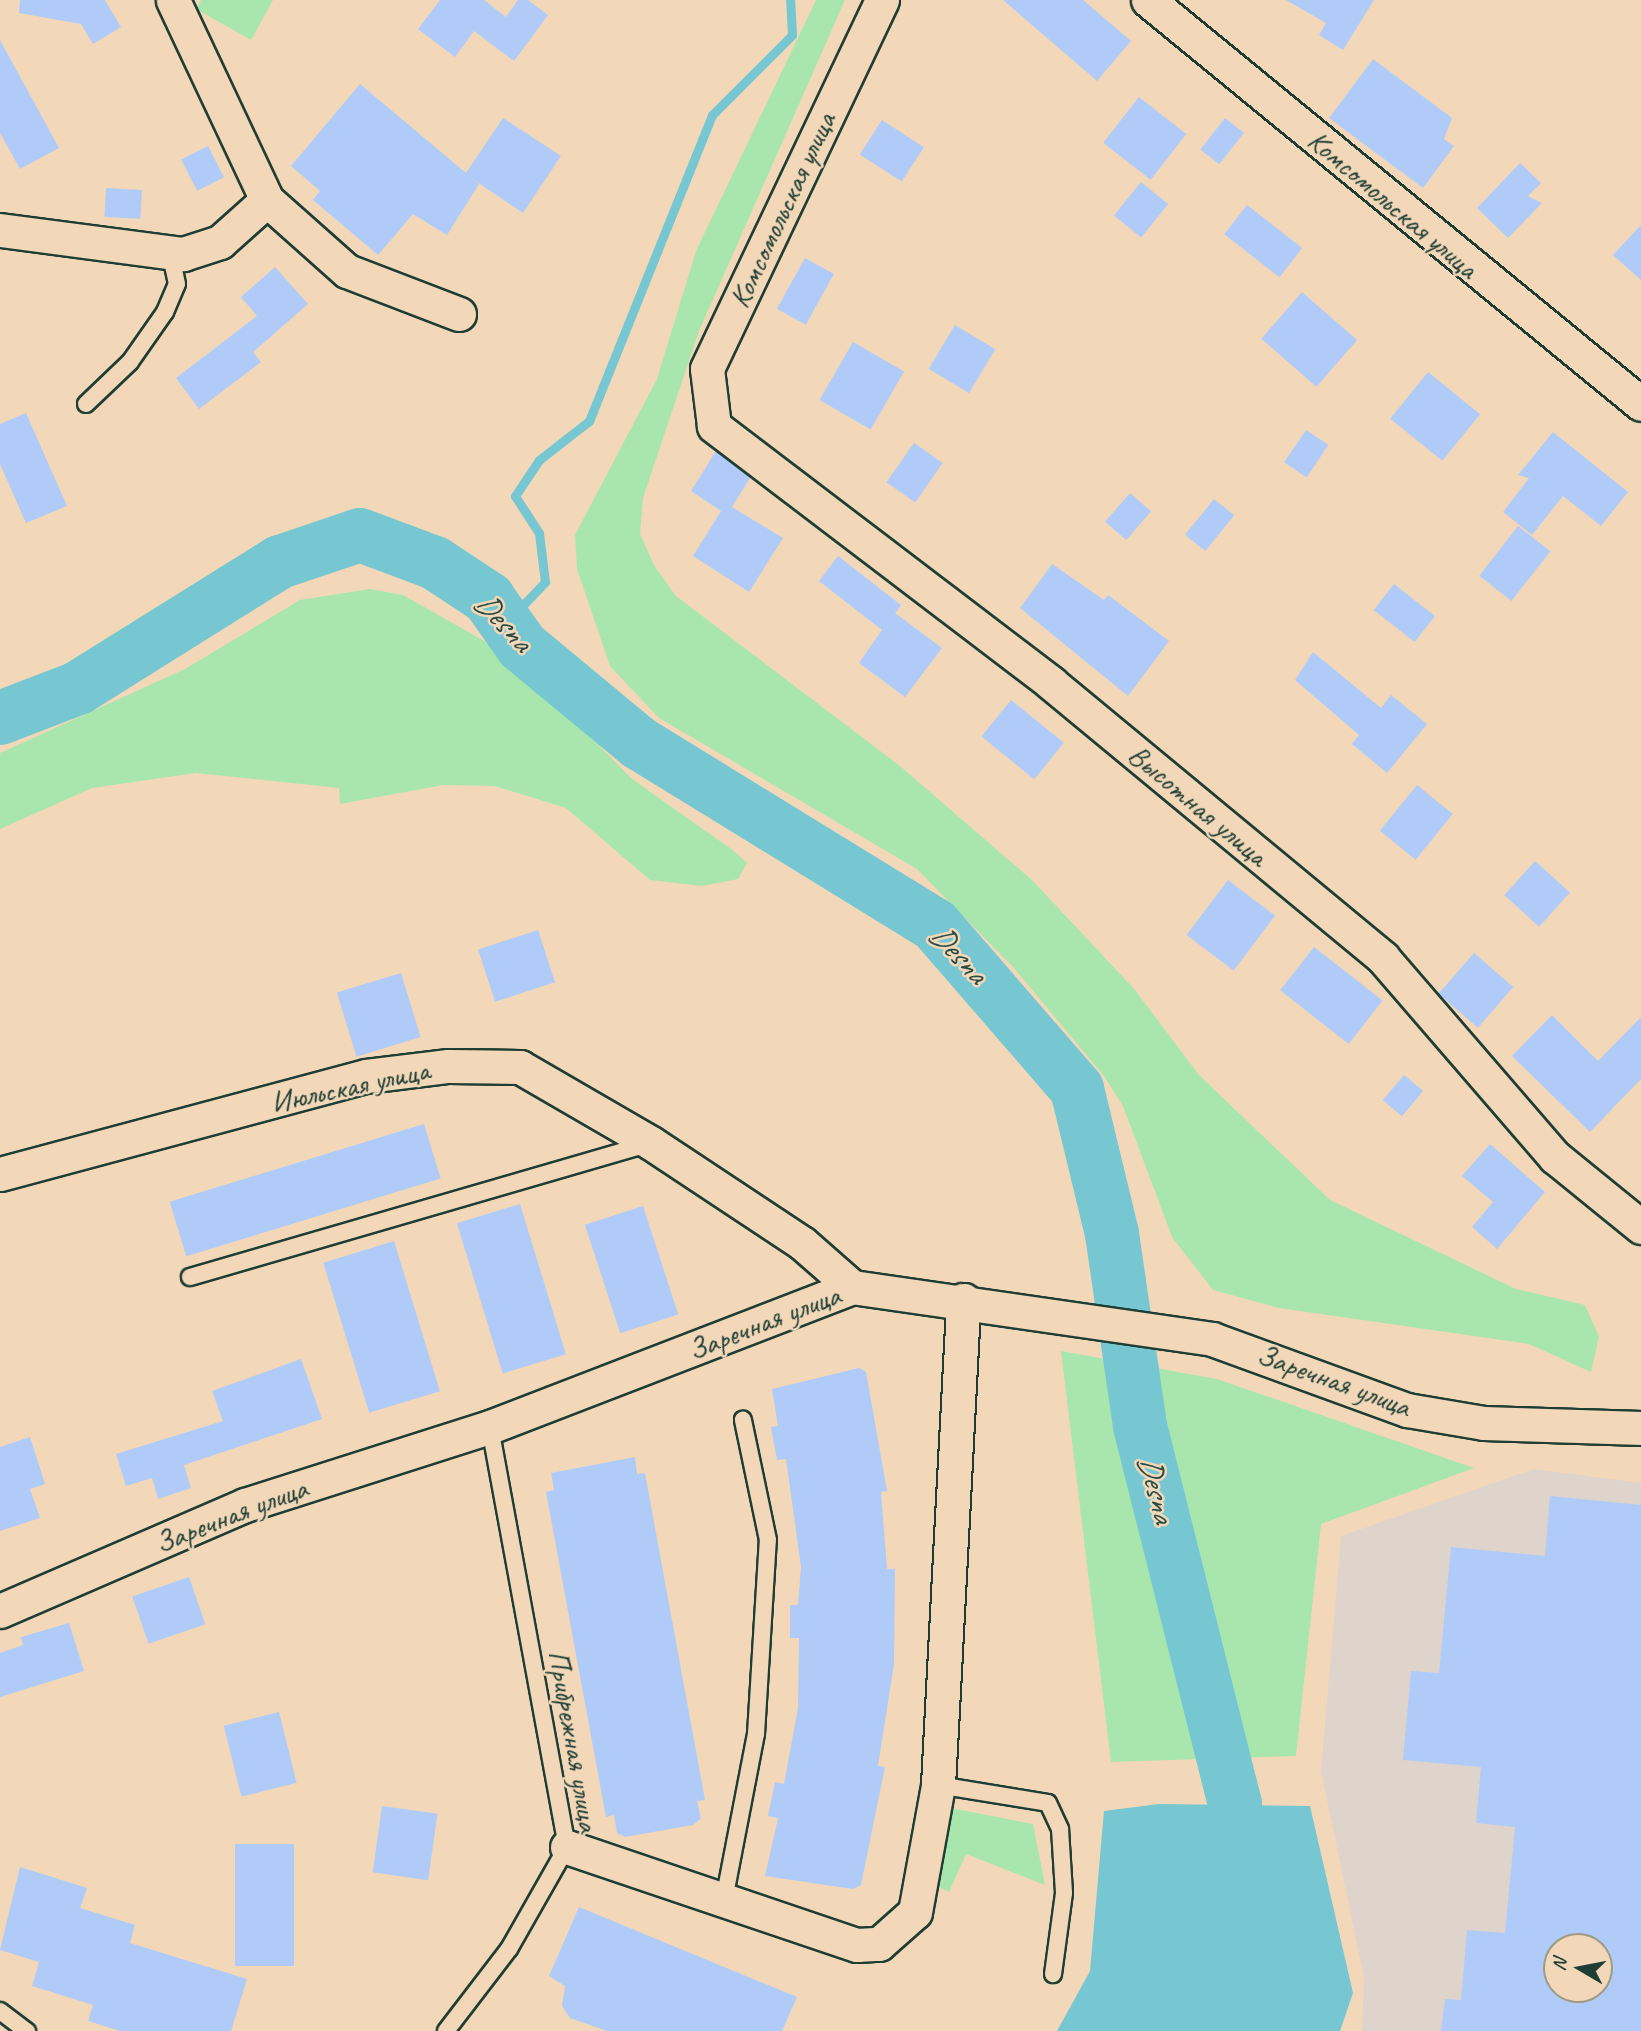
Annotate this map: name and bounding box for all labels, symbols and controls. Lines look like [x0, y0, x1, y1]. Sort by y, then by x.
street label: Комсомольская улица [720, 105, 844, 315]
street label: Комсомольская улица [1299, 121, 1487, 287]
water label: Desna [466, 584, 540, 660]
street label: Высотная улица [1121, 736, 1275, 874]
water label: Desna [921, 916, 995, 992]
street label: Июльская улица [267, 1052, 433, 1120]
street label: Заречная улица [682, 1276, 846, 1368]
street label: Заречная улица [1252, 1335, 1416, 1425]
water label: Desna [1129, 1452, 1183, 1526]
street label: Заречная улица [149, 1469, 313, 1561]
street label: Прибрежная улица [540, 1646, 608, 1836]
north arrow [1543, 1933, 1613, 2003]
text: N [1546, 1957, 1572, 1973]

